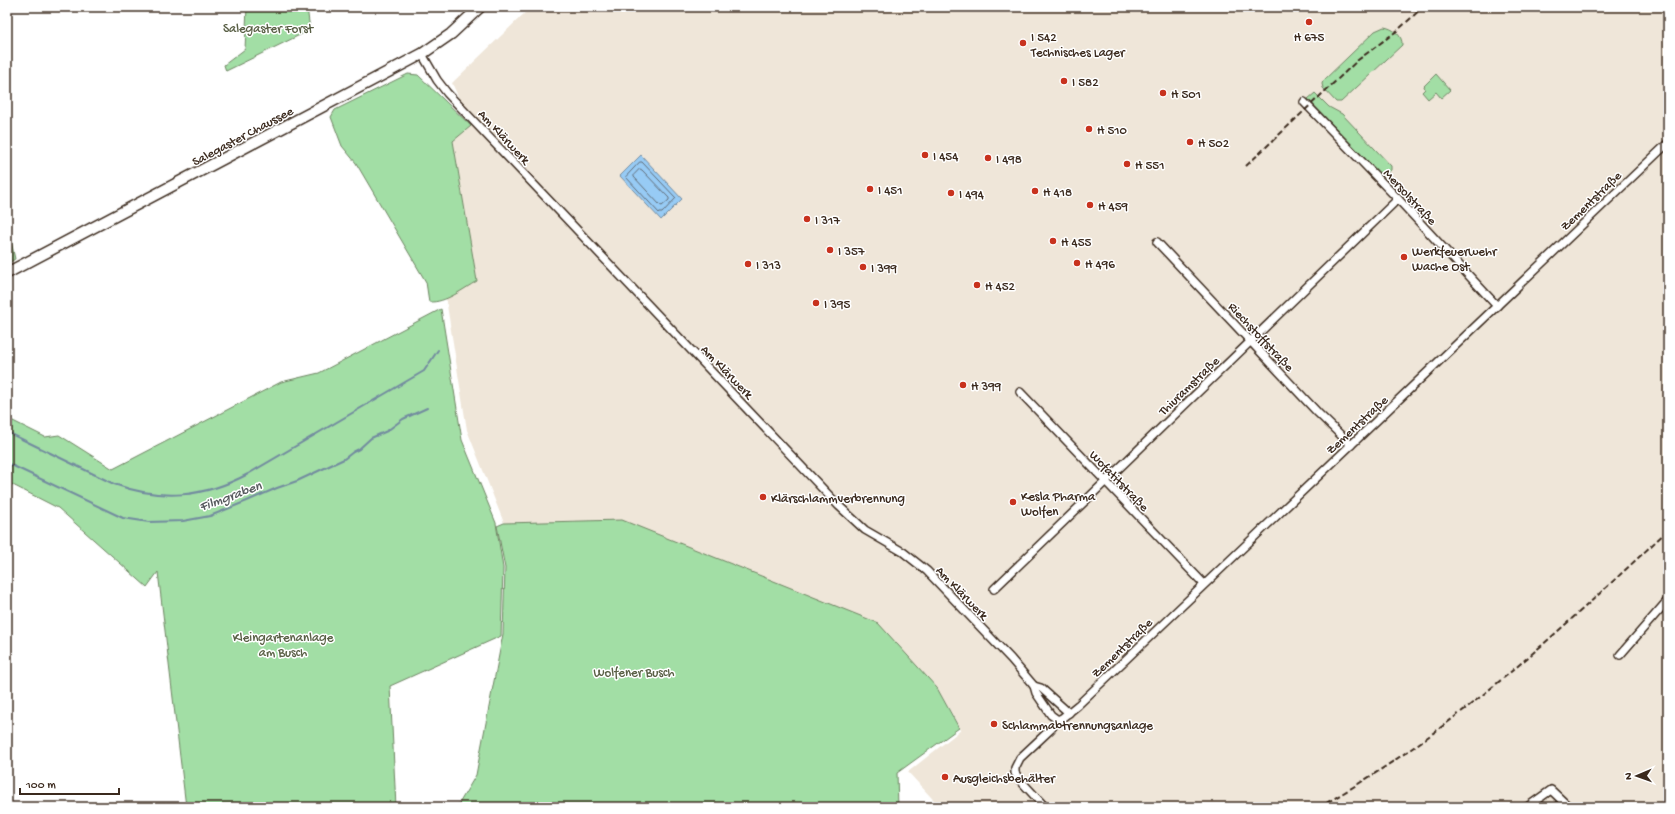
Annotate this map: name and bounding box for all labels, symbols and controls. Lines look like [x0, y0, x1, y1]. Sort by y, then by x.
marker: H 675 [1304, 17, 1314, 27]
park label: Salegaster Forst [223, 22, 315, 37]
place label: I 542 Technisches Lager [1030, 31, 1126, 61]
place label: H 675 [1294, 31, 1325, 46]
marker: I 542 Technisches Lager [1018, 38, 1028, 48]
marker: I 582 [1059, 76, 1069, 86]
place label: I 582 [1072, 76, 1099, 91]
marker: H 501 [1158, 88, 1168, 98]
place label: H 501 [1171, 88, 1201, 103]
street label: Salegaster Chaussee [190, 104, 297, 170]
street label: Am Klärwerk [474, 107, 533, 169]
marker: H 510 [1084, 124, 1094, 134]
place label: H 510 [1097, 124, 1128, 139]
marker: H 502 [1185, 137, 1195, 147]
place label: H 502 [1198, 137, 1230, 152]
marker: I 454 [920, 150, 930, 160]
place label: I 454 [933, 150, 958, 165]
marker: I 498 [983, 153, 993, 163]
place label: I 498 [996, 153, 1022, 168]
marker: H 551 [1122, 159, 1132, 169]
place label: H 551 [1135, 159, 1164, 174]
street label: Mersolstraße [1379, 167, 1439, 229]
street label: Zementstraße [1558, 169, 1626, 235]
marker: I 451 [865, 184, 875, 194]
place label: I 451 [878, 184, 902, 199]
marker: H 418 [1030, 186, 1040, 196]
place label: H 418 [1043, 186, 1072, 201]
marker: I 494 [946, 188, 956, 198]
place label: I 494 [959, 188, 984, 203]
marker: H 459 [1085, 200, 1095, 210]
place label: H 459 [1098, 200, 1128, 215]
marker: I 317 [802, 214, 812, 224]
place label: I 317 [815, 214, 841, 229]
marker: H 455 [1048, 236, 1058, 246]
place label: H 455 [1061, 236, 1091, 251]
marker: I 357 [825, 245, 835, 255]
place label: I 357 [838, 245, 866, 260]
place label: Werkfeuerwehr Wache Ost [1412, 245, 1498, 275]
marker: Werkfeuerwehr Wache Ost [1399, 252, 1409, 262]
marker: H 496 [1072, 258, 1082, 268]
place label: H 496 [1085, 258, 1115, 273]
marker: I 313 [743, 259, 753, 269]
place label: I 313 [756, 259, 781, 274]
marker: I 399 [858, 262, 868, 272]
place label: I 399 [871, 262, 897, 277]
marker: H 452 [972, 280, 982, 290]
place label: H 452 [985, 280, 1015, 295]
marker: I 395 [811, 298, 821, 308]
place label: I 395 [824, 298, 850, 313]
street label: Riechstoffstraße [1224, 300, 1296, 376]
street label: Am Klärwerk [697, 343, 756, 404]
street label: Thiuramstraße [1156, 354, 1223, 420]
marker: H 399 [958, 380, 968, 390]
place label: H 399 [971, 380, 1002, 395]
street label: Zementstraße [1324, 393, 1392, 458]
street label: Wofatitstraße [1085, 448, 1151, 516]
water label: Filmgraben [197, 478, 265, 516]
place label: Kesla Pharma Wolfen [1021, 490, 1096, 520]
marker: Klärschlammverbrennung [758, 492, 768, 502]
place label: Klärschlammverbrennung [771, 492, 905, 507]
marker: Kesla Pharma Wolfen [1008, 497, 1018, 507]
street label: Am Klärwerk [932, 564, 991, 625]
street label: Zementstraße [1089, 616, 1157, 682]
park label: Kleingartenanlage am Busch [233, 631, 334, 661]
park label: Wolfener Busch [594, 666, 674, 681]
marker: Schlammabtrennungsanlage [989, 719, 999, 729]
place label: Schlammabtrennungsanlage [1002, 719, 1153, 734]
north arrow [1617, 756, 1657, 796]
scale bar [20, 770, 119, 796]
marker: Ausgleichsbehälter [940, 772, 950, 782]
place label: Ausgleichsbehälter [953, 772, 1056, 787]
text: N [1623, 772, 1635, 780]
text: 100 m [25, 779, 56, 793]

